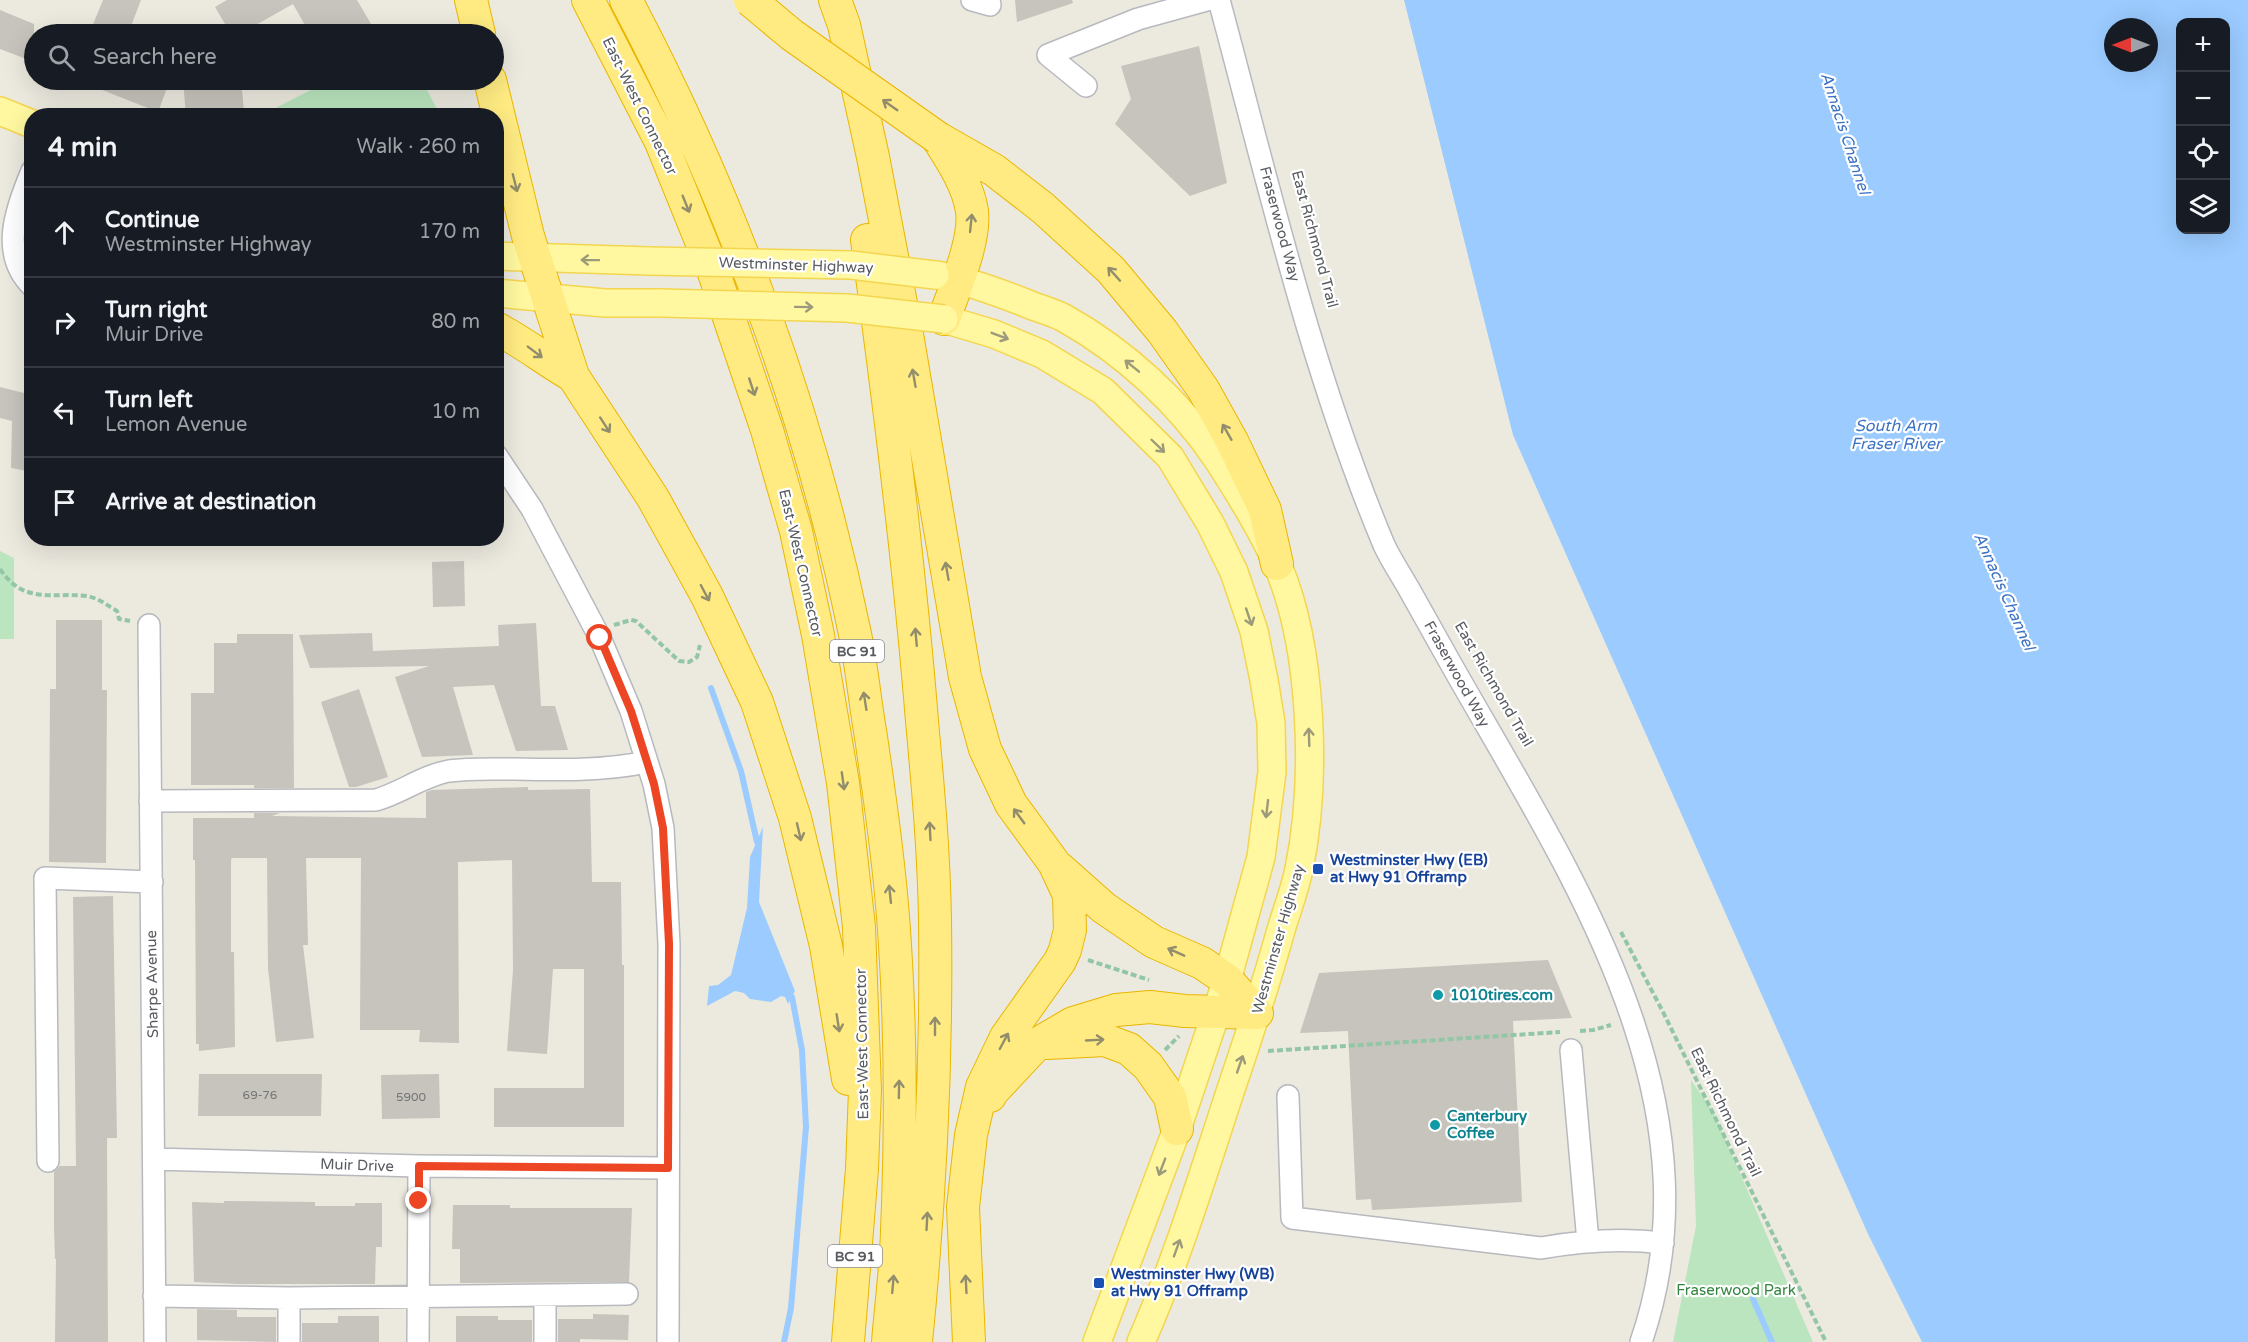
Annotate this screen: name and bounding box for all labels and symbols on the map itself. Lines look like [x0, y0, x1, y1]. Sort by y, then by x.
north arrow [2104, 18, 2158, 72]
street label: East-West Connector [599, 34, 681, 178]
water label: Annacis Channel [1816, 70, 1875, 199]
one-way arrow [883, 98, 899, 111]
street label: Fraserwood Way [1256, 164, 1304, 284]
street label: East Richmond Trail [1288, 168, 1342, 310]
one-way arrow [510, 173, 522, 192]
one-way arrow [681, 194, 692, 212]
one-way arrow [966, 213, 977, 233]
street label: Westminster Highway [718, 253, 874, 277]
one-way arrow [581, 254, 601, 266]
one-way arrow [1106, 266, 1121, 281]
one-way arrow [794, 301, 813, 312]
one-way arrow [990, 331, 1009, 342]
one-way arrow [526, 346, 542, 358]
one-way arrow [1124, 360, 1140, 373]
one-way arrow [909, 369, 920, 389]
one-way arrow [748, 377, 759, 396]
water label: South Arm Fraser River [1851, 416, 1943, 454]
one-way arrow [599, 417, 611, 433]
one-way arrow [1221, 423, 1232, 441]
one-way arrow [1151, 439, 1166, 453]
street label: East-West Connector [775, 487, 827, 639]
water label: Annacis Channel [1969, 529, 2040, 655]
one-way arrow [941, 561, 952, 581]
one-way arrow [699, 584, 711, 602]
one-way arrow [1245, 607, 1256, 626]
street label: Fraserwood Way [1420, 618, 1494, 730]
street label: East Richmond Trail [1451, 618, 1537, 750]
route start [586, 624, 612, 650]
one-way arrow [910, 627, 921, 647]
road number: BC 91 [830, 640, 884, 662]
one-way arrow [859, 692, 870, 711]
one-way arrow [1303, 728, 1314, 748]
one-way arrow [837, 771, 848, 791]
one-way arrow [1261, 799, 1272, 819]
one-way arrow [1013, 808, 1025, 824]
one-way arrow [925, 822, 936, 842]
one-way arrow [793, 823, 805, 842]
place label: Westminster Hwy (EB) at Hwy 91 Offramp [1330, 851, 1488, 887]
street label: Westminster Highway [1248, 862, 1308, 1016]
marker: Westminster Hwy (EB) at Hwy 91 Offramp [1311, 862, 1325, 876]
one-way arrow [884, 885, 895, 905]
street label: Sharpe Avenue [142, 930, 162, 1038]
one-way arrow [1167, 945, 1185, 956]
street label: East-West Connector [852, 968, 872, 1120]
place label: 1010tires.com [1450, 986, 1553, 1004]
marker: 1010tires.com [1431, 988, 1445, 1002]
one-way arrow [833, 1013, 844, 1033]
one-way arrow [929, 1017, 941, 1037]
one-way arrow [999, 1032, 1010, 1050]
one-way arrow [1085, 1035, 1105, 1046]
street label: East Richmond Trail [1687, 1044, 1765, 1180]
one-way arrow [1235, 1055, 1246, 1074]
one-way arrow [893, 1079, 905, 1099]
house number: 69-76 [243, 1088, 277, 1102]
house number: 5900 [396, 1090, 427, 1104]
place label: Canterbury Coffee [1447, 1107, 1527, 1142]
marker: Canterbury Coffee [1428, 1118, 1442, 1132]
street label: Muir Drive [320, 1155, 394, 1175]
one-way arrow [1156, 1158, 1167, 1176]
route end [405, 1187, 431, 1213]
one-way arrow [921, 1212, 932, 1232]
one-way arrow [1172, 1239, 1183, 1258]
road number: BC 91 [828, 1245, 882, 1267]
place label: Westminster Hwy (WB) at Hwy 91 Offramp [1111, 1265, 1274, 1301]
one-way arrow [888, 1274, 899, 1294]
one-way arrow [961, 1274, 972, 1294]
marker: Westminster Hwy (WB) at Hwy 91 Offramp [1092, 1276, 1106, 1290]
park label: Fraserwood Park [1676, 1281, 1796, 1299]

